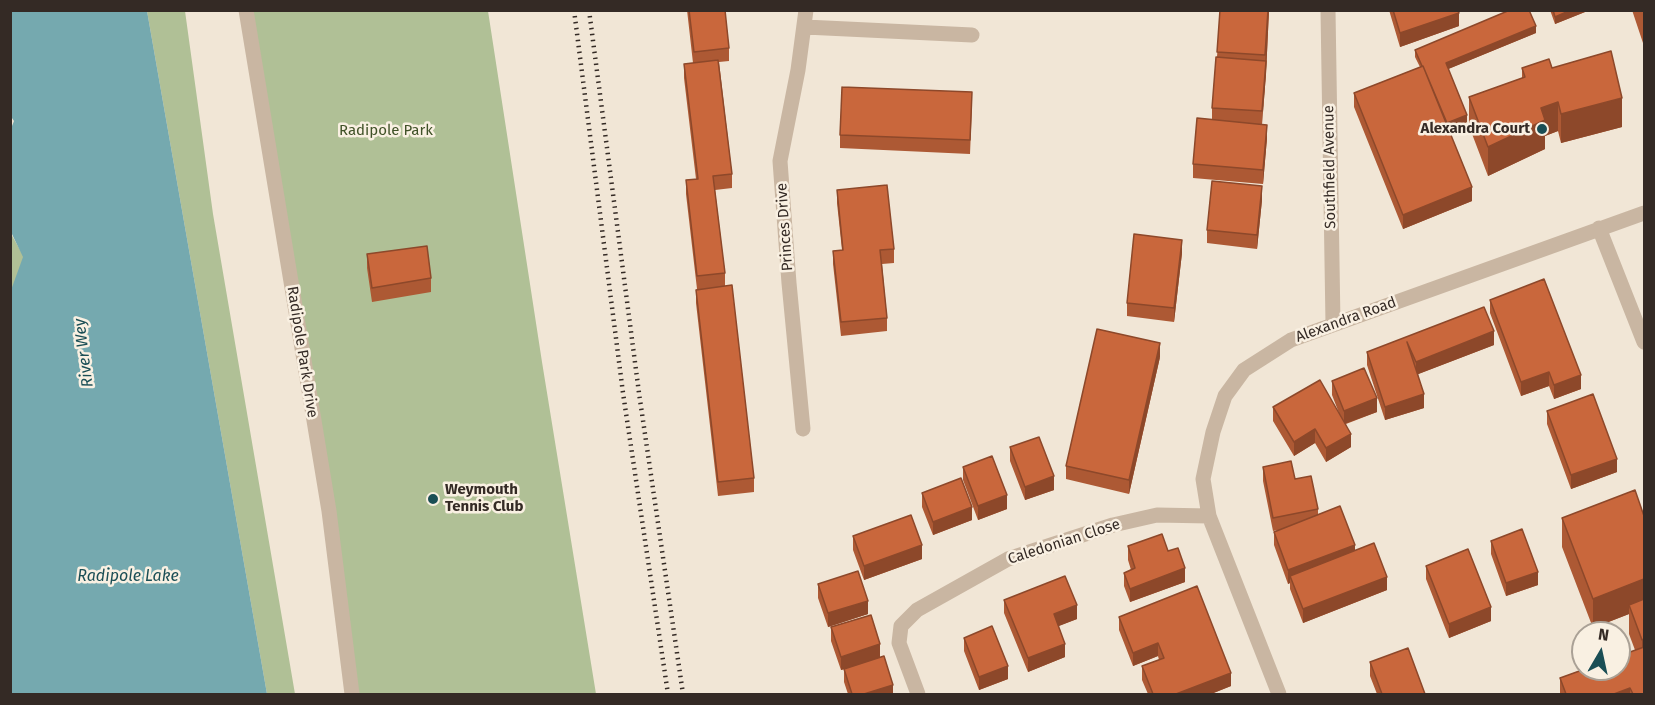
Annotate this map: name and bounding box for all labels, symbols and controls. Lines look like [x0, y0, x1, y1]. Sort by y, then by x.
street label: Southfield Avenue [1320, 105, 1340, 229]
place label: Alexandra Court [1421, 120, 1530, 138]
park label: Radipole Park [339, 122, 433, 140]
marker: Alexandra Court [1535, 122, 1549, 136]
street label: Princes Drive [773, 182, 797, 272]
street label: Radipole Park Drive [283, 285, 321, 419]
street label: Alexandra Road [1293, 293, 1399, 347]
water label: River Wey [70, 317, 98, 389]
place label: Weymouth Tennis Club [445, 481, 523, 516]
marker: Weymouth Tennis Club [426, 492, 440, 506]
street label: Caledonian Close [1006, 515, 1122, 569]
water label: Radipole Lake [77, 567, 179, 587]
north arrow [1571, 621, 1631, 681]
text: N [1597, 624, 1610, 645]

